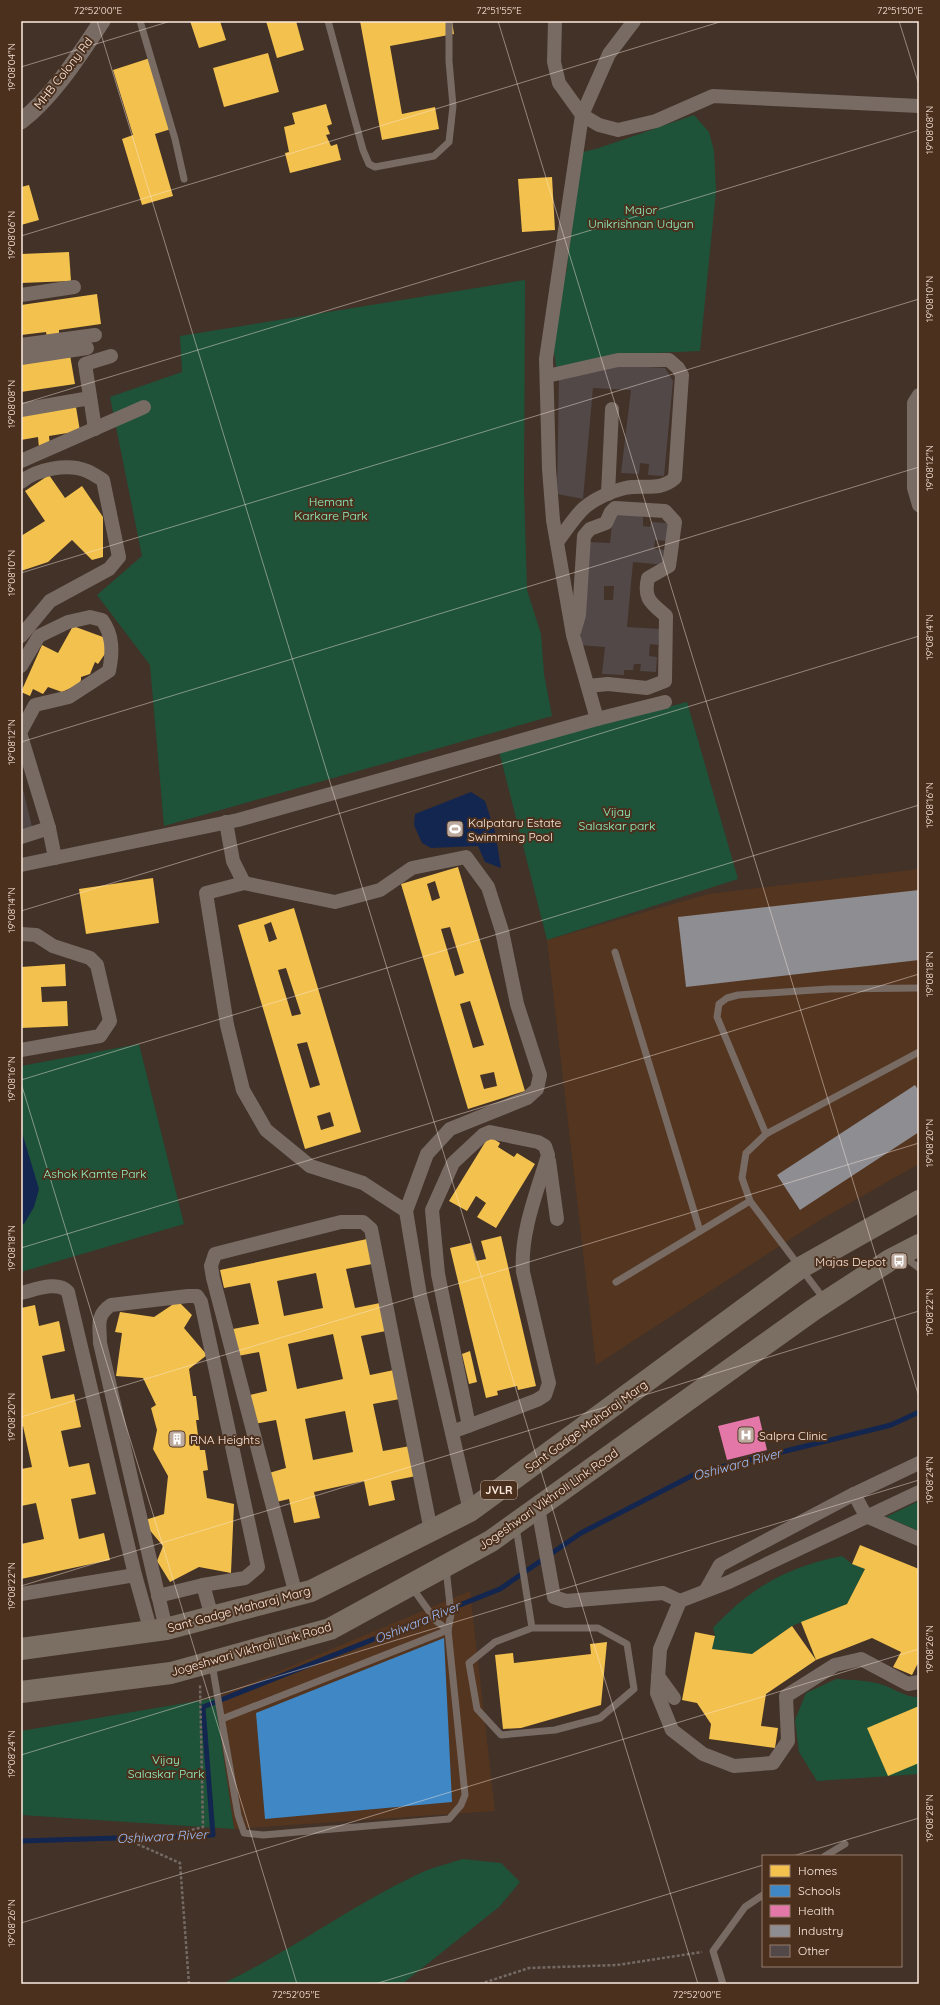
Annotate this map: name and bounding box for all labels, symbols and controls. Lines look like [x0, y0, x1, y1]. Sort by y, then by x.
text: 72°52'00"E [74, 4, 122, 17]
text: 72°51'55"E [476, 4, 522, 17]
text: 72°51'50"E [877, 4, 923, 17]
street label: MHB Colony Rd [30, 34, 96, 112]
text: 19°08'04"N [5, 43, 18, 91]
text: 19°08'08"N [923, 106, 936, 154]
park label: Major Unikrishnan Udyan [588, 202, 694, 231]
text: 19°08'06"N [5, 211, 18, 259]
text: 19°08'10"N [923, 276, 936, 322]
text: 19°08'08"N [5, 380, 18, 428]
text: 19°08'12"N [923, 445, 936, 491]
park label: Hemant Karkare Park [294, 494, 368, 523]
text: 19°08'10"N [5, 550, 18, 596]
text: 19°08'14"N [923, 614, 936, 660]
text: 19°08'12"N [5, 719, 18, 765]
text: 19°08'16"N [923, 782, 936, 828]
park label: Vijay Salaskar park [579, 804, 655, 833]
place label: Kalpataru Estate Swimming Pool [468, 815, 562, 844]
sports icon: Kalpataru Estate Swimming Pool [445, 819, 465, 839]
text: 19°08'14"N [5, 887, 18, 933]
text: 19°08'18"N [923, 951, 936, 997]
text: 19°08'16"N [5, 1056, 18, 1102]
text: 19°08'20"N [923, 1119, 936, 1167]
park label: Ashok Kamte Park [44, 1166, 146, 1181]
text: 19°08'18"N [5, 1225, 18, 1271]
bus stop icon: Majas Depot [889, 1251, 909, 1271]
place label: Majas Depot [815, 1254, 886, 1269]
text: 19°08'22"N [923, 1288, 936, 1336]
street label: Sant Gadge Maharaj Marg [522, 1377, 650, 1475]
text: 19°08'20"N [5, 1393, 18, 1441]
hospital icon: Salpra Clinic [736, 1425, 756, 1445]
place label: Salpra Clinic [759, 1428, 827, 1443]
building icon: RNA Heights [167, 1429, 187, 1449]
place label: RNA Heights [190, 1432, 260, 1447]
water label: Oshiwara River [691, 1444, 785, 1483]
street label: Jogeshwari Vikhroli Link Road [475, 1445, 621, 1553]
text: 19°08'24"N [923, 1456, 936, 1504]
road number: JVLR [481, 1481, 517, 1499]
text: 19°08'22"N [5, 1562, 18, 1610]
street label: Sant Gadge Maharaj Marg [166, 1583, 312, 1635]
water label: Oshiwara River [372, 1597, 464, 1646]
street label: Jogeshwari Vikhroli Link Road [169, 1619, 333, 1679]
text: 19°08'26"N [923, 1625, 936, 1673]
text: 19°08'24"N [5, 1730, 18, 1778]
park label: Vijay Salaskar Park [128, 1752, 204, 1781]
text: 19°08'28"N [923, 1794, 936, 1842]
water label: Oshiwara River [116, 1826, 210, 1846]
legend [762, 1855, 902, 1967]
text: Homes [798, 1863, 838, 1878]
text: Schools [798, 1883, 841, 1898]
text: 19°08'26"N [5, 1899, 18, 1947]
text: Health [798, 1903, 834, 1918]
text: Industry [798, 1923, 843, 1938]
text: Other [798, 1943, 830, 1958]
text: 72°52'05"E [272, 1988, 320, 2001]
text: 72°52'00"E [673, 1988, 721, 2001]

